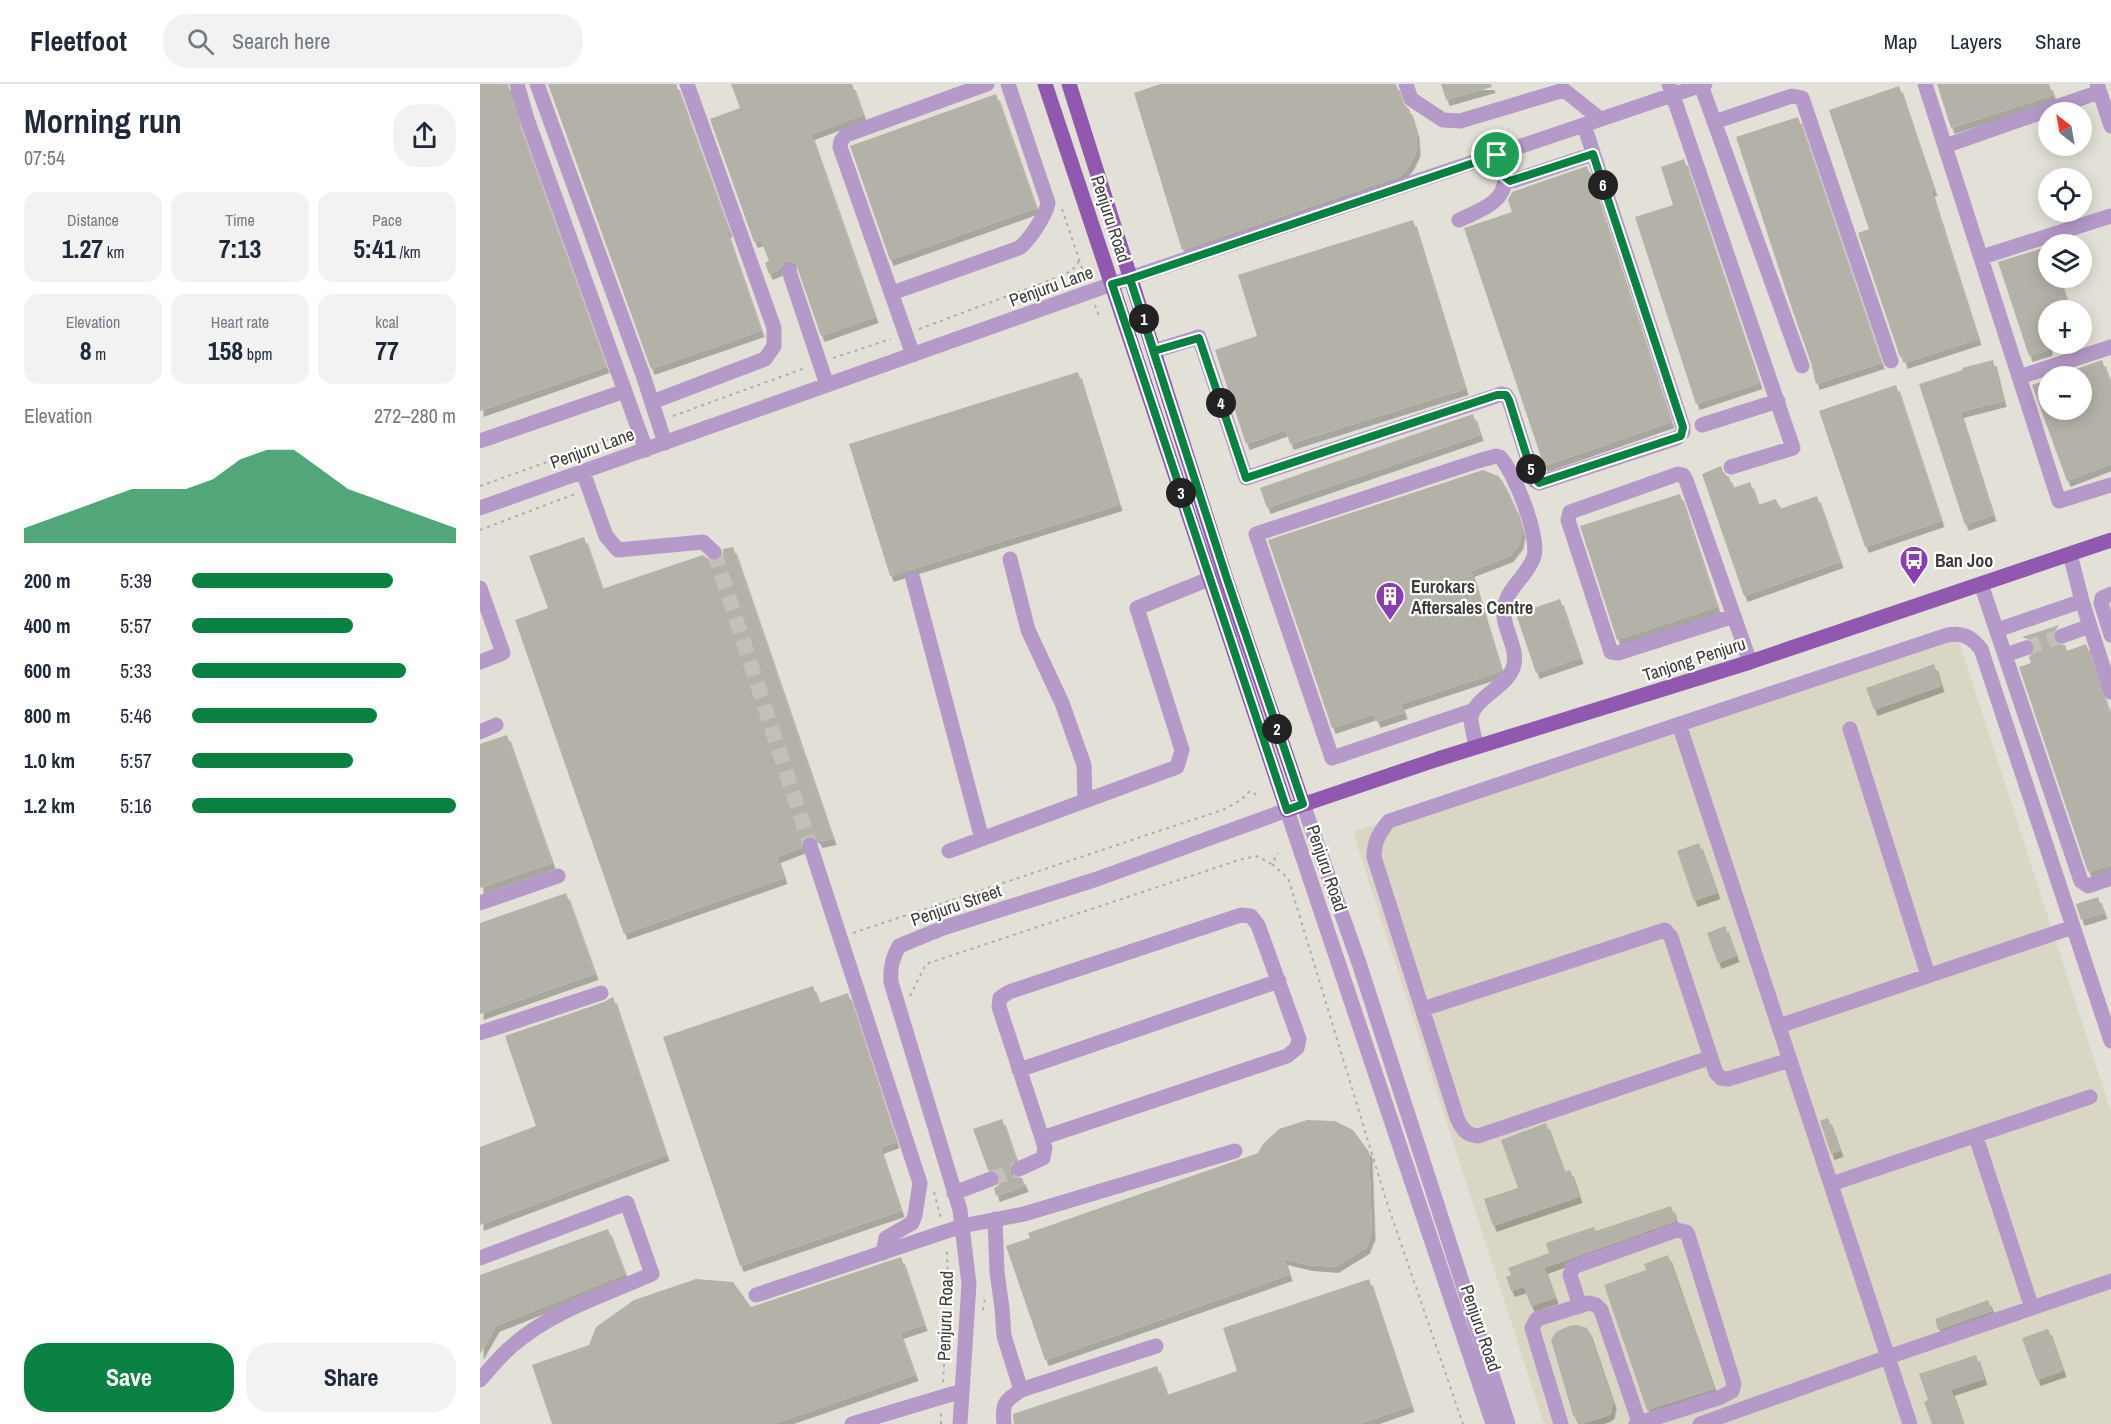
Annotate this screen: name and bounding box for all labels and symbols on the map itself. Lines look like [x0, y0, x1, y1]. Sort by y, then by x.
north arrow [2038, 102, 2092, 156]
pin [1471, 129, 1522, 180]
pin: 6 [1588, 170, 1618, 200]
street label: Penjuru Road [1085, 172, 1137, 266]
street label: Penjuru Lane [1005, 259, 1097, 313]
pin: 1 [1129, 304, 1159, 334]
pin: 4 [1206, 388, 1236, 418]
street label: Penjuru Lane [546, 421, 638, 475]
pin: 5 [1516, 454, 1546, 484]
pin: 3 [1166, 478, 1196, 508]
bus stop icon: Ban Joo [1898, 544, 1930, 586]
place label: Ban Joo [1935, 548, 1993, 573]
place label: Eurokars Aftersales Centre [1411, 574, 1533, 620]
building icon: Eurokars Aftersales Centre [1374, 580, 1406, 622]
street label: Tanjong Penjuru [1639, 631, 1749, 687]
pin: 2 [1262, 714, 1292, 744]
street label: Penjuru Road [1300, 821, 1354, 915]
street label: Penjuru Street [907, 878, 1005, 932]
street label: Penjuru Road [931, 1270, 959, 1362]
street label: Penjuru Road [1454, 1281, 1508, 1375]

